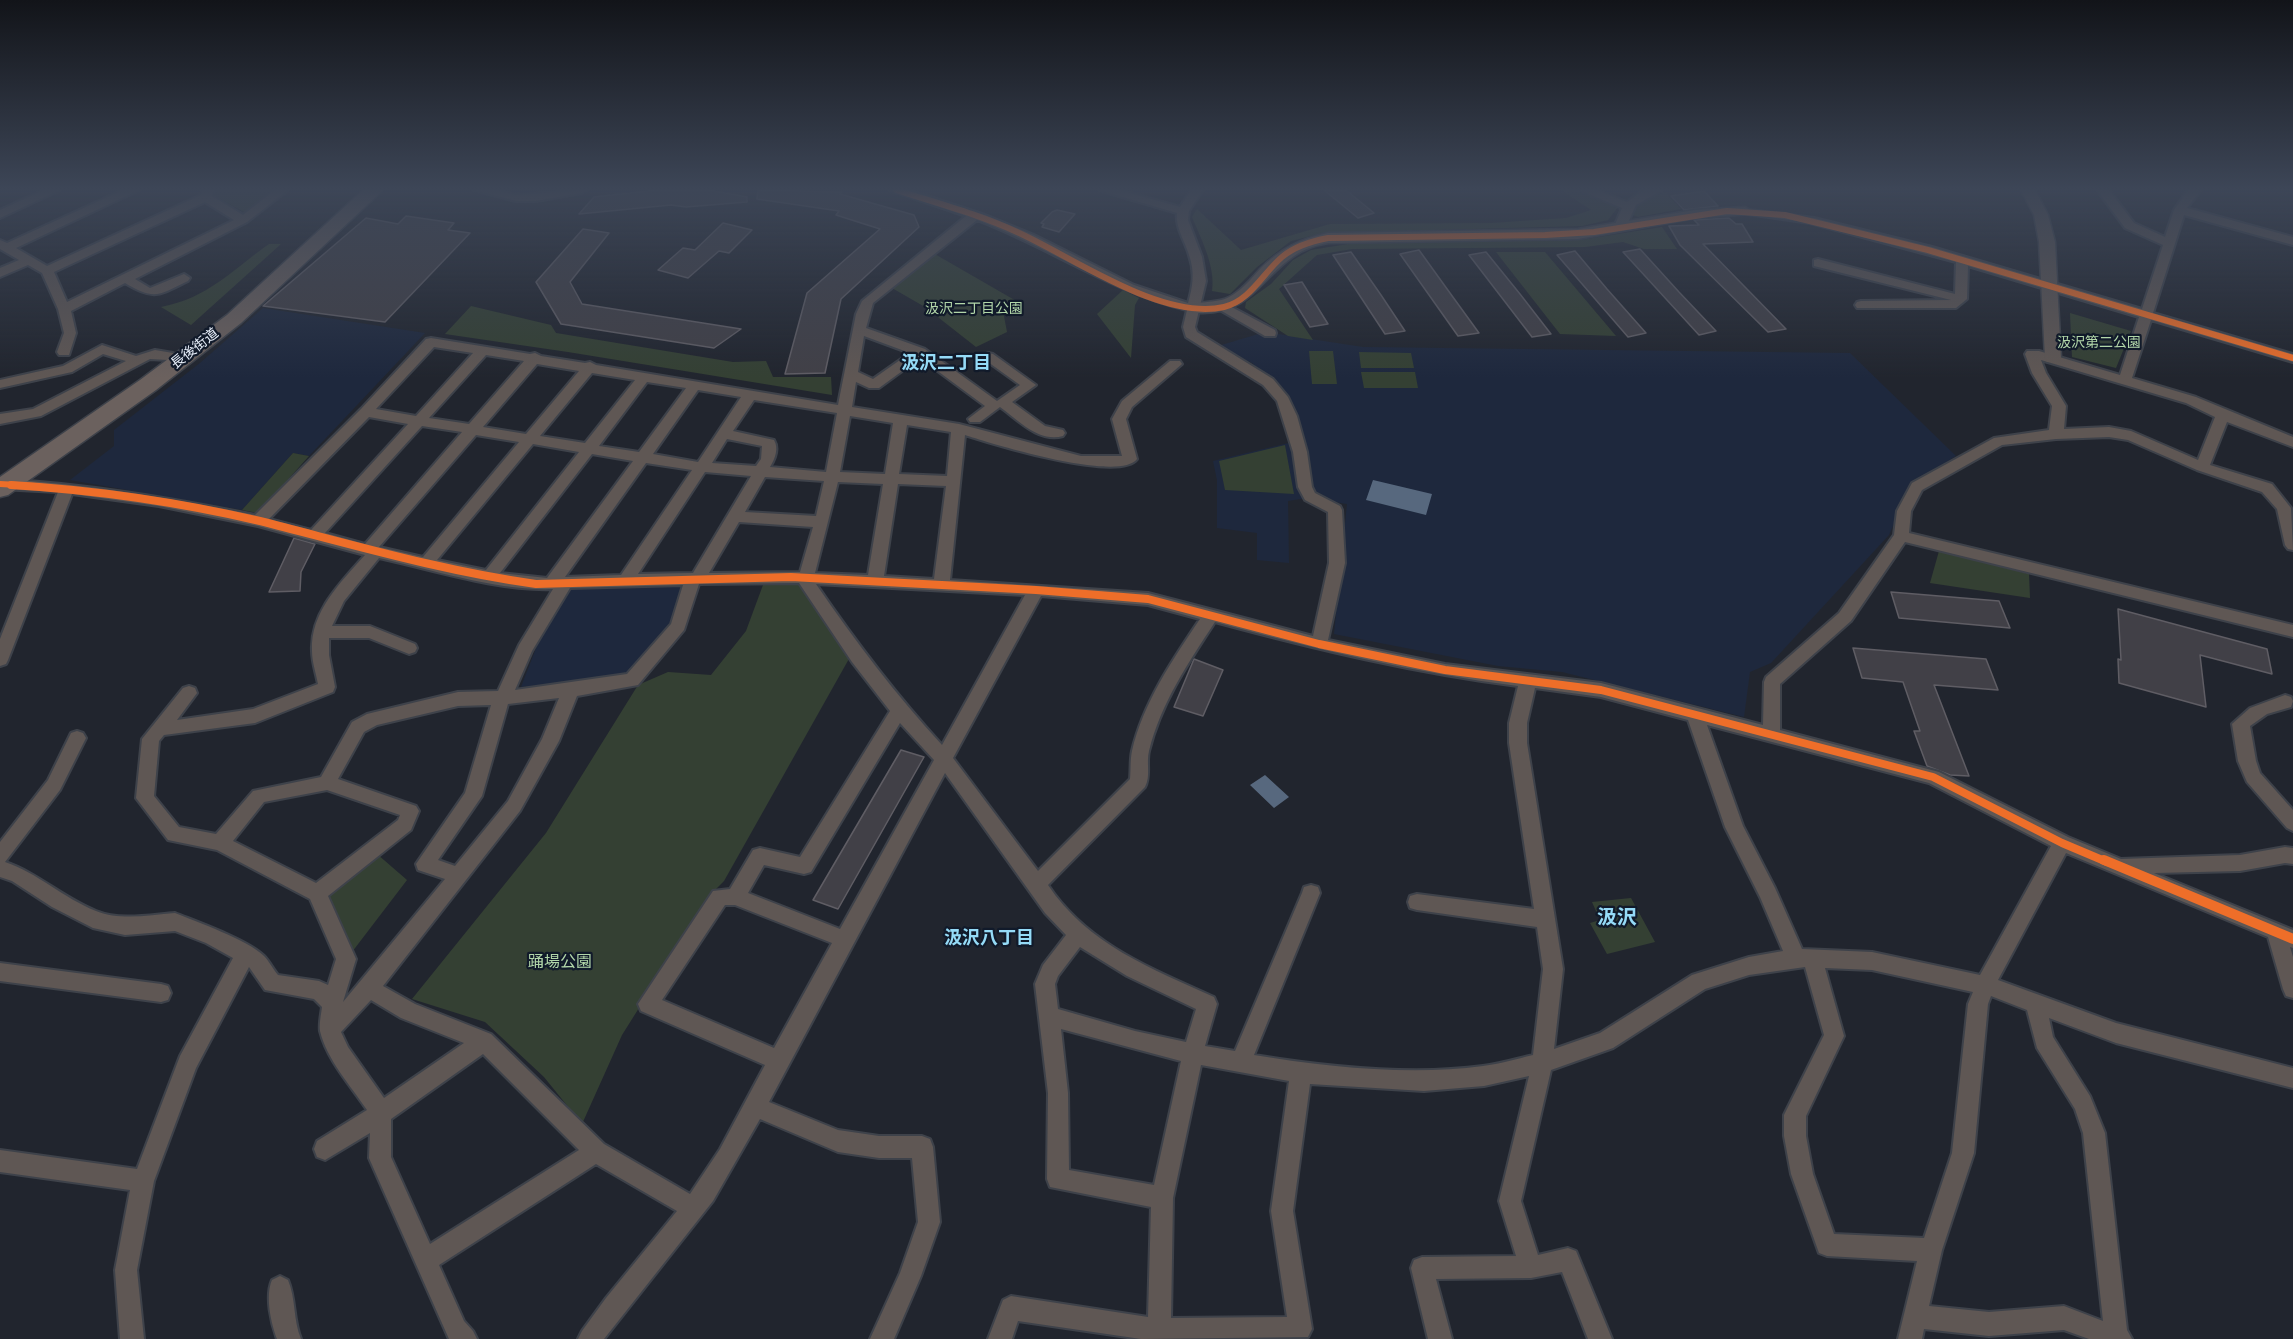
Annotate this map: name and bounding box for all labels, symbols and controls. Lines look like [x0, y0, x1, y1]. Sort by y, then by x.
park label: 汲沢二丁目公園 [925, 301, 1023, 317]
street label: 長後街道 [168, 325, 222, 373]
park label: 汲沢第二公園 [2057, 335, 2141, 351]
district label: 汲沢二丁目 [901, 353, 991, 375]
district label: 汲沢 [1597, 907, 1637, 931]
district label: 汲沢八丁目 [944, 928, 1034, 950]
park label: 踊場公園 [528, 953, 592, 973]

